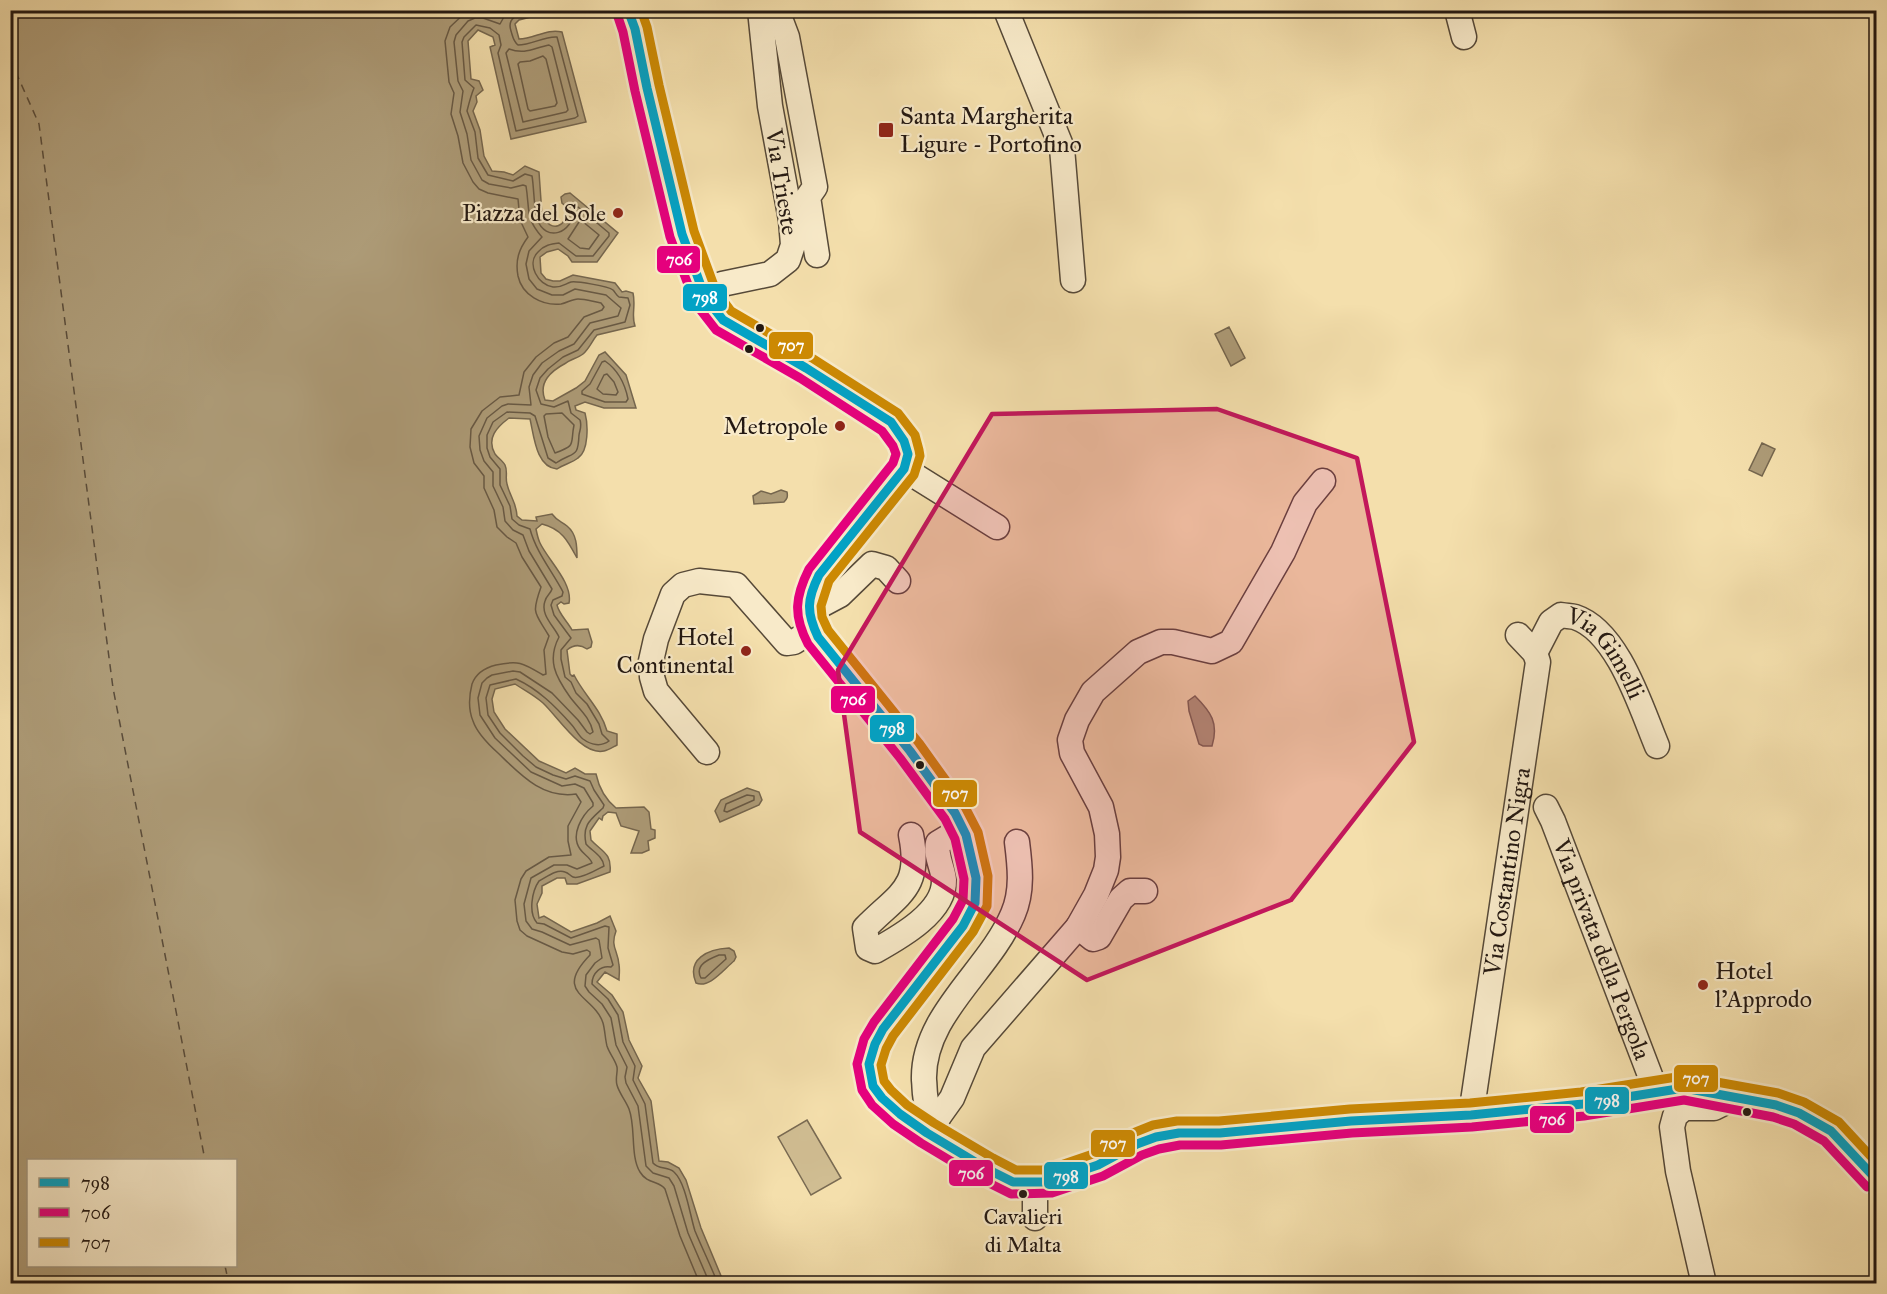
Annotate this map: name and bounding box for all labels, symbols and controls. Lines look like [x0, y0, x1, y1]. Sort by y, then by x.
place label: Santa Margherita Ligure - Portofino [900, 101, 1082, 159]
marker: Santa Margherita Ligure - Portofino [877, 121, 895, 139]
street label: Via Trieste [759, 126, 805, 237]
place label: Piazza del Sole [462, 198, 606, 228]
marker: Piazza del Sole [611, 206, 625, 220]
line badge: 706 [656, 245, 701, 274]
text: 706 [666, 250, 693, 269]
line badge: 798 [682, 283, 728, 312]
text: 798 [692, 288, 718, 308]
unlabelled marker [754, 322, 766, 334]
line badge: 707 [768, 331, 814, 360]
text: 707 [778, 336, 805, 355]
unlabelled marker [743, 343, 755, 355]
place label: Metropole [723, 411, 828, 441]
marker: Metropole [833, 419, 847, 433]
street label: Via Gimelli [1562, 600, 1652, 704]
place label: Hotel Continental [616, 622, 735, 680]
marker: Hotel Continental [739, 644, 753, 658]
line badge: 706 [830, 685, 876, 714]
text: 706 [840, 690, 867, 709]
line badge: 798 [869, 714, 915, 743]
text: 798 [879, 719, 905, 739]
unlabelled marker [914, 759, 926, 771]
street label: Via Costantino Nigra [1477, 765, 1537, 979]
line badge: 707 [932, 779, 978, 808]
text: 707 [942, 784, 969, 803]
street label: Via privata della Pergola [1546, 834, 1658, 1065]
place label: Hotel l'Approdo [1715, 956, 1812, 1014]
marker: Hotel l'Approdo [1696, 978, 1710, 992]
line badge: 707 [1673, 1064, 1719, 1093]
text: 707 [1683, 1069, 1710, 1088]
line badge: 798 [1584, 1086, 1630, 1115]
text: 798 [1594, 1091, 1620, 1111]
line badge: 706 [1529, 1105, 1575, 1134]
unlabelled marker [1741, 1106, 1753, 1118]
text: 706 [1539, 1110, 1566, 1129]
line badge: 707 [1090, 1129, 1136, 1158]
text: 707 [1100, 1134, 1127, 1153]
legend [27, 1159, 237, 1267]
line badge: 706 [948, 1159, 994, 1187]
line badge: 798 [1043, 1161, 1089, 1190]
text: 706 [958, 1164, 985, 1183]
text: 798 [1053, 1167, 1079, 1187]
text: 798 [81, 1172, 110, 1194]
marker: Cavalieri di Malta [1017, 1188, 1029, 1200]
text: 706 [81, 1202, 111, 1224]
place label: Cavalieri di Malta [983, 1203, 1063, 1258]
text: 707 [81, 1232, 111, 1254]

